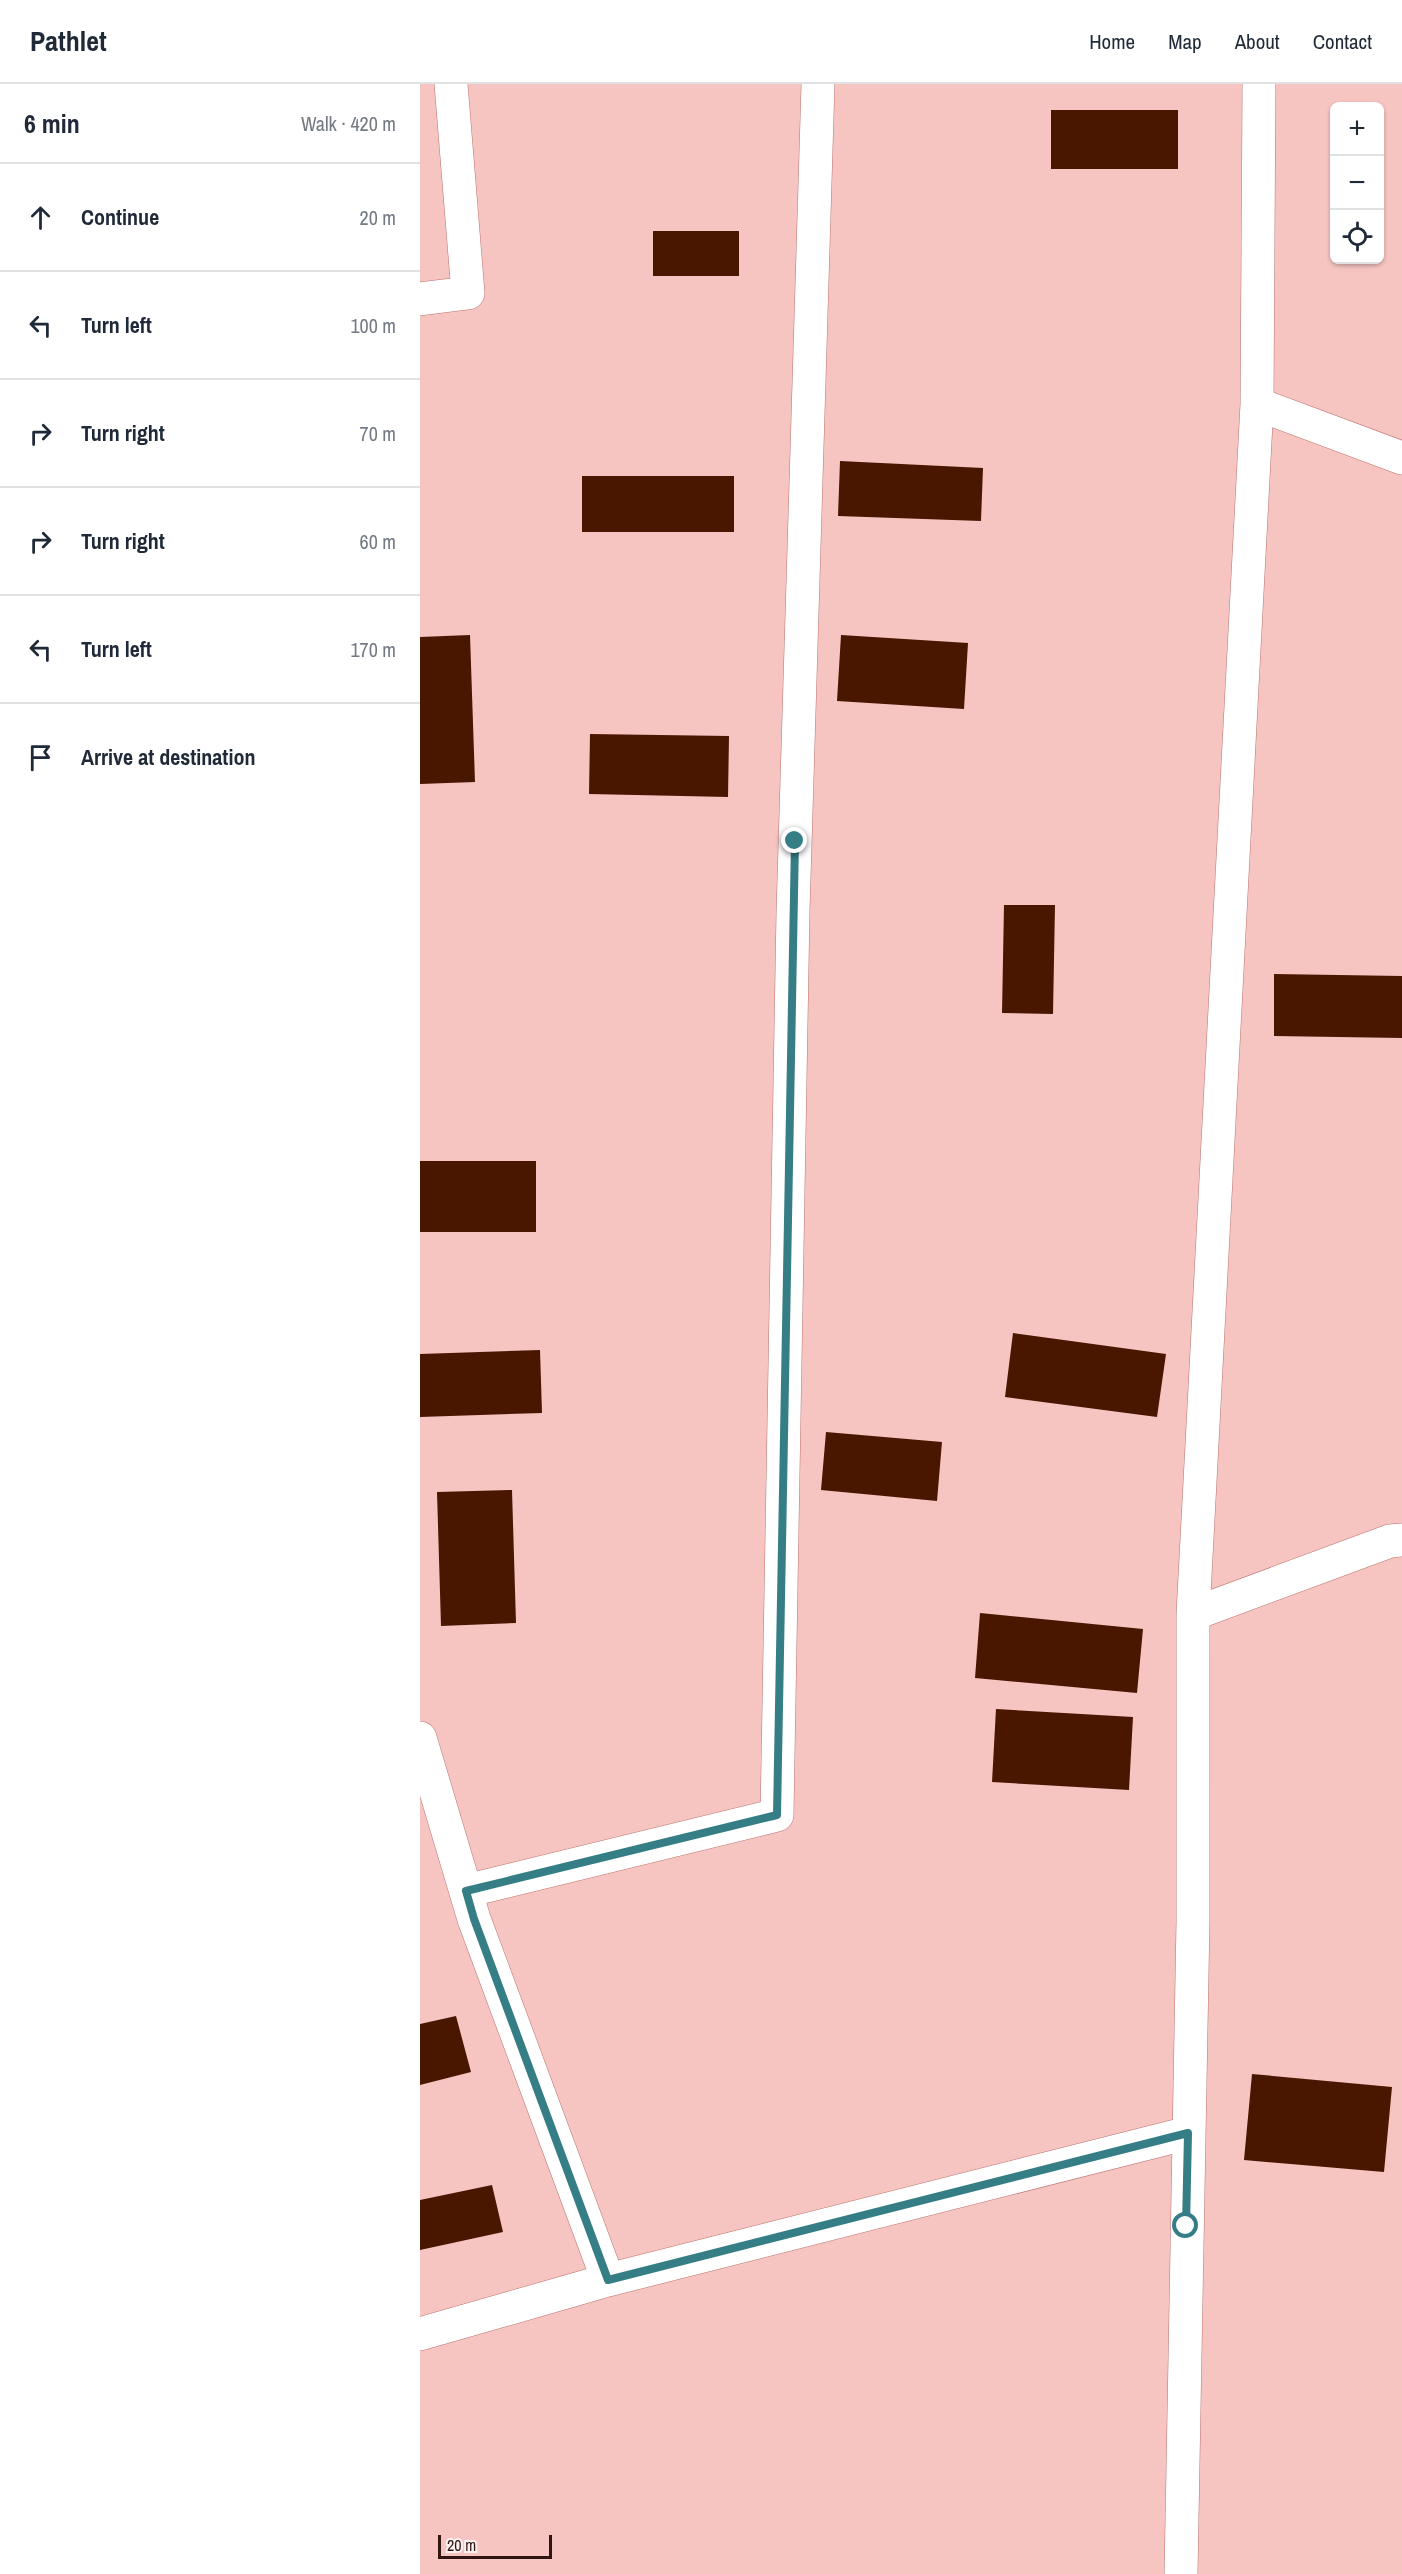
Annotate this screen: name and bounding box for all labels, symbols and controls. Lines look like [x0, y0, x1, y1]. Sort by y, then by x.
text: Pathlet [30, 22, 107, 60]
text: Home [1089, 27, 1135, 56]
text: Map [1168, 27, 1202, 56]
text: About [1235, 27, 1280, 56]
text: Contact [1313, 27, 1372, 56]
map controls [1330, 102, 1384, 264]
button: + [1330, 102, 1384, 156]
text: 6 min [24, 106, 80, 141]
text: Walk · 420 m [301, 110, 396, 137]
button: − [1330, 156, 1384, 210]
icon: ahead [24, 201, 57, 234]
text: Continue [81, 202, 159, 232]
text: 20 m [360, 204, 396, 231]
button: locate [1330, 210, 1384, 264]
icon: left [24, 309, 57, 342]
text: Turn left [81, 310, 152, 340]
text: 100 m [350, 312, 396, 339]
icon: right [24, 417, 57, 450]
text: Turn right [81, 418, 165, 448]
text: 70 m [360, 420, 396, 447]
icon: right [24, 525, 57, 558]
text: Turn right [81, 526, 165, 556]
text: 60 m [360, 528, 396, 555]
icon: left [24, 633, 57, 666]
text: Turn left [81, 634, 152, 664]
text: 170 m [350, 636, 396, 663]
icon: arrive [24, 741, 57, 774]
text: Arrive at destination [81, 742, 255, 772]
route end [781, 827, 807, 853]
route start [1172, 2212, 1198, 2238]
scale bar [438, 2532, 552, 2560]
text: 20 m [447, 2534, 476, 2556]

